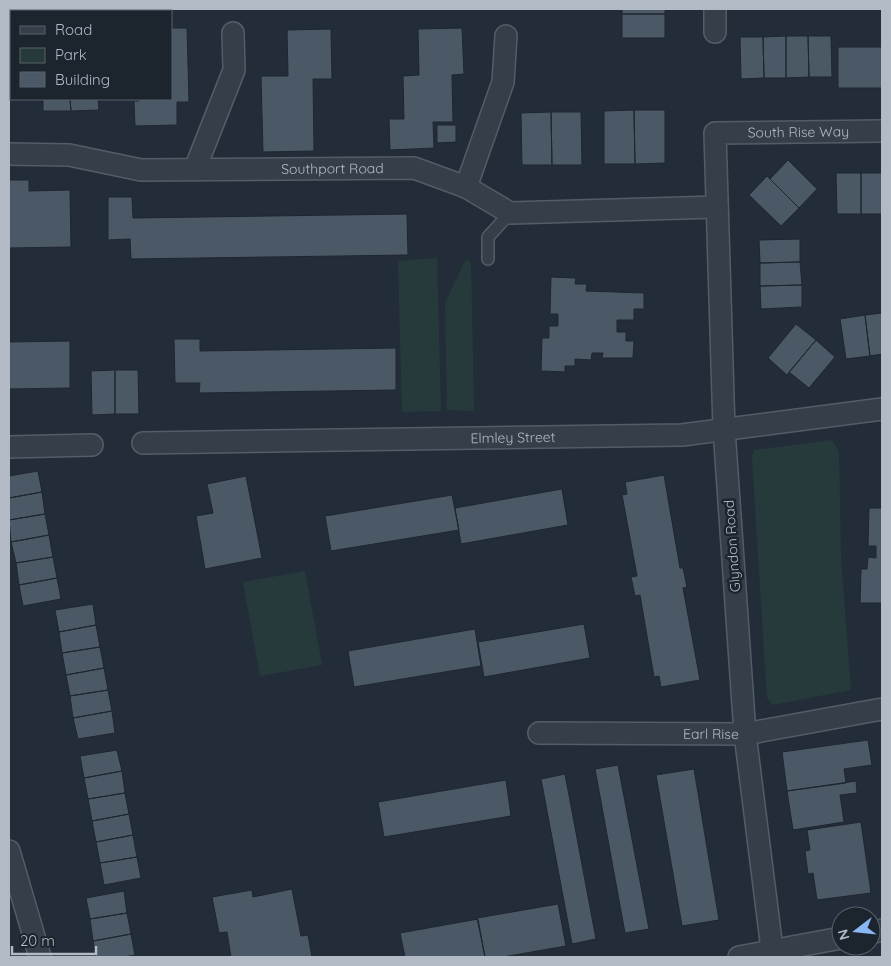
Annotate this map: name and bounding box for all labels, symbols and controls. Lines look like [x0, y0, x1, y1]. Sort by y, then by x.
legend [10, 10, 172, 100]
text: Road [55, 20, 92, 39]
text: Park [55, 45, 87, 64]
text: Building [55, 70, 110, 89]
street label: South Rise Way [748, 122, 849, 142]
street label: Southport Road [281, 159, 384, 178]
street label: Elmley Street [470, 428, 556, 447]
street label: Glyndon Road [720, 499, 744, 593]
street label: Earl Rise [683, 725, 739, 743]
north arrow [831, 906, 881, 956]
scale bar [12, 924, 96, 956]
text: N [833, 927, 854, 942]
text: 20 m [20, 931, 55, 950]

